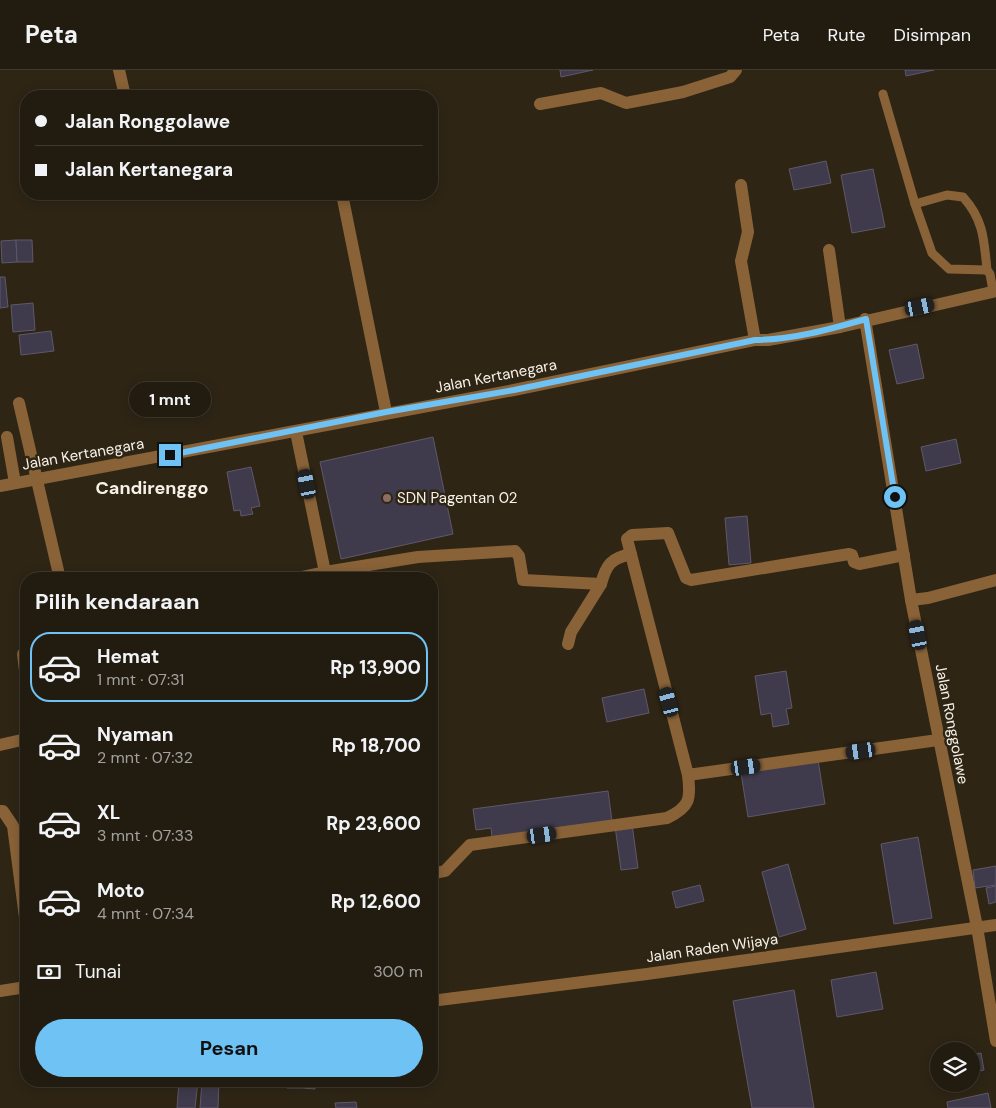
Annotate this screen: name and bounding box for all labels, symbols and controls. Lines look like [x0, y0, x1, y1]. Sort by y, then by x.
text: Peta [25, 19, 78, 50]
text: Peta [763, 23, 799, 47]
text: Rute [827, 23, 866, 47]
text: Disimpan [894, 23, 971, 47]
text: Jalan Ronggolawe [65, 109, 230, 134]
text: Jalan Kertanegara [65, 157, 233, 182]
car [903, 297, 936, 317]
street label: Jalan Kertanegara [433, 354, 559, 398]
callout: 1 mnt [129, 382, 211, 418]
text: 1 mnt [149, 389, 191, 410]
street label: Jalan Kertanegara [20, 433, 146, 475]
route end [159, 444, 181, 466]
car [296, 468, 317, 500]
district label: Candirenggo [96, 476, 208, 500]
route start [884, 486, 906, 508]
place label: SDN Pagentan 02 [397, 488, 517, 508]
marker: SDN Pagentan 02 [381, 492, 393, 504]
text: Pilih kendaraan [35, 587, 199, 616]
car [907, 619, 928, 651]
text: Hemat [97, 644, 159, 669]
icon: car [37, 645, 82, 690]
text: Rp 13,900 [330, 655, 421, 680]
street label: Jalan Ronggolawe [931, 662, 973, 786]
text: 1 mnt · 07:31 [97, 669, 184, 690]
car [657, 686, 680, 718]
text: Nyaman [97, 722, 173, 747]
icon: car [37, 723, 82, 768]
text: Rp 18,700 [332, 733, 421, 758]
car [845, 741, 876, 761]
text: 2 mnt · 07:32 [97, 747, 193, 768]
car [730, 757, 761, 777]
text: XL [97, 800, 120, 825]
icon: car [37, 801, 82, 846]
text: Rp 23,600 [326, 811, 421, 836]
text: 3 mnt · 07:33 [97, 825, 194, 846]
car [526, 825, 557, 845]
text: Moto [97, 878, 145, 903]
icon: car [37, 879, 82, 924]
text: Rp 12,600 [331, 889, 421, 914]
text: 4 mnt · 07:34 [97, 903, 194, 924]
street label: Jalan Raden Wijaya [645, 929, 779, 967]
icon: cash [35, 958, 63, 986]
text: Tunai [75, 959, 121, 984]
text: 300 m [373, 961, 423, 982]
button: Pesan [35, 1019, 423, 1077]
map controls [930, 1042, 980, 1092]
button: layers [930, 1042, 980, 1092]

